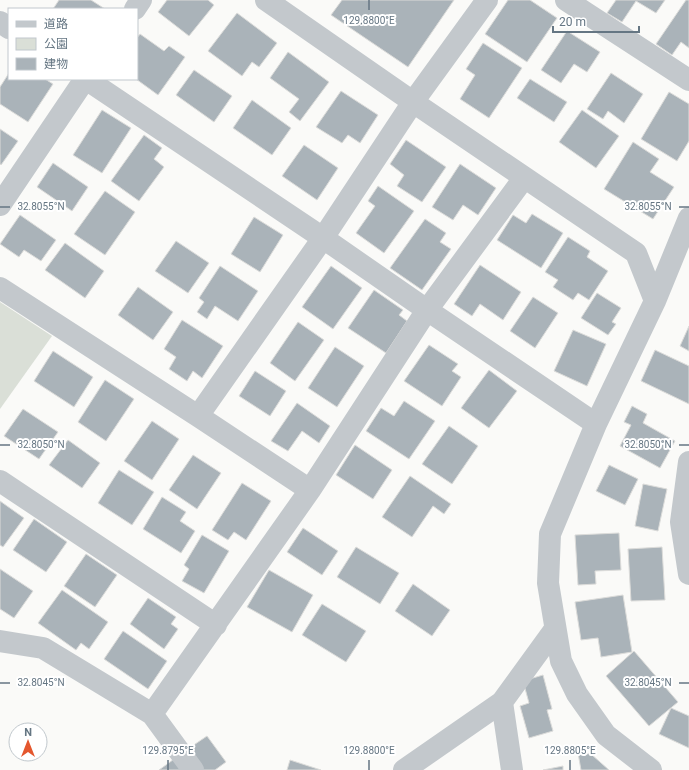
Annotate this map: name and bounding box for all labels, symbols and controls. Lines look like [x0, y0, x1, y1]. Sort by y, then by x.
legend [8, 8, 138, 80]
scale bar [553, 8, 639, 34]
text: 129.8800°E [343, 15, 395, 26]
text: 20 m [559, 15, 586, 29]
text: 道路 [44, 17, 68, 31]
text: 公園 [44, 37, 68, 51]
text: 建物 [44, 57, 68, 71]
text: 32.8055°N [17, 201, 65, 212]
text: 32.8055°N [624, 201, 672, 212]
text: 32.8050°N [17, 439, 65, 450]
text: 32.8050°N [624, 439, 672, 450]
text: 32.8045°N [17, 677, 65, 688]
text: 32.8045°N [624, 677, 672, 688]
north arrow [8, 722, 48, 762]
text: N [24, 726, 32, 739]
text: 129.8795°E [142, 745, 194, 756]
text: 129.8800°E [343, 745, 395, 756]
text: 129.8805°E [544, 745, 596, 756]

